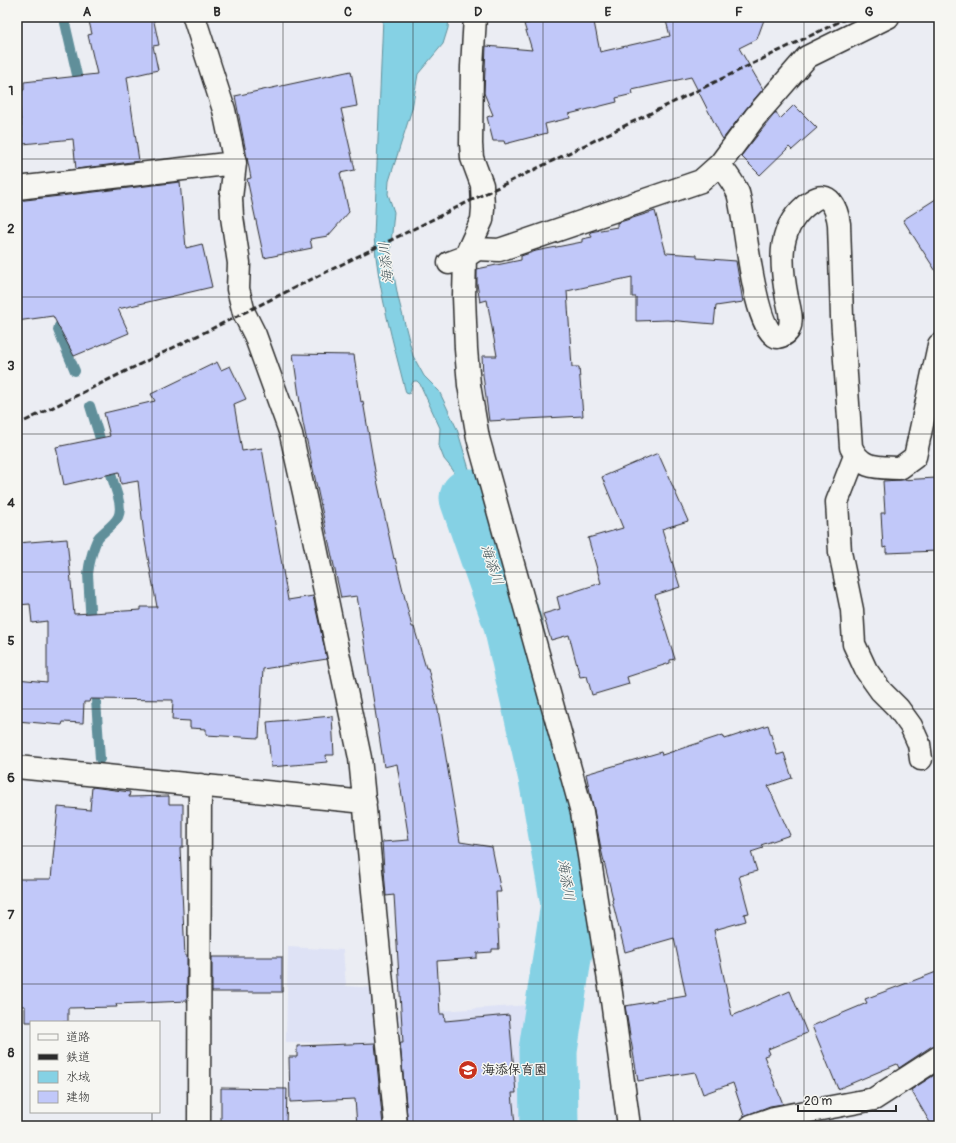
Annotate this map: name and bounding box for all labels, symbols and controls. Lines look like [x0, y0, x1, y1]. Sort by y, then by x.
text: A [83, 4, 92, 20]
text: B [213, 4, 221, 20]
text: C [344, 4, 352, 20]
text: D [474, 4, 482, 20]
text: E [605, 4, 612, 20]
text: F [735, 4, 743, 20]
text: G [865, 4, 874, 20]
text: 1 [8, 83, 14, 99]
text: 2 [7, 221, 15, 237]
water label: 海添川 [375, 241, 397, 285]
text: 3 [7, 358, 15, 374]
text: 4 [7, 495, 15, 511]
water label: 海添川 [477, 542, 507, 588]
text: 5 [7, 633, 15, 649]
text: 6 [7, 770, 15, 786]
water label: 海添川 [554, 858, 578, 902]
text: 7 [8, 907, 15, 923]
legend [30, 1021, 160, 1113]
text: 道路 [66, 1030, 90, 1045]
text: 8 [8, 1045, 15, 1061]
text: 鉄道 [66, 1050, 90, 1065]
school or university icon: 海添保育園 [457, 1059, 479, 1081]
place label: 海添保育園 [482, 1062, 547, 1078]
text: 水域 [66, 1070, 90, 1085]
scale bar [798, 1087, 896, 1113]
text: 建物 [66, 1090, 90, 1105]
text: 20 m [804, 1094, 833, 1109]

